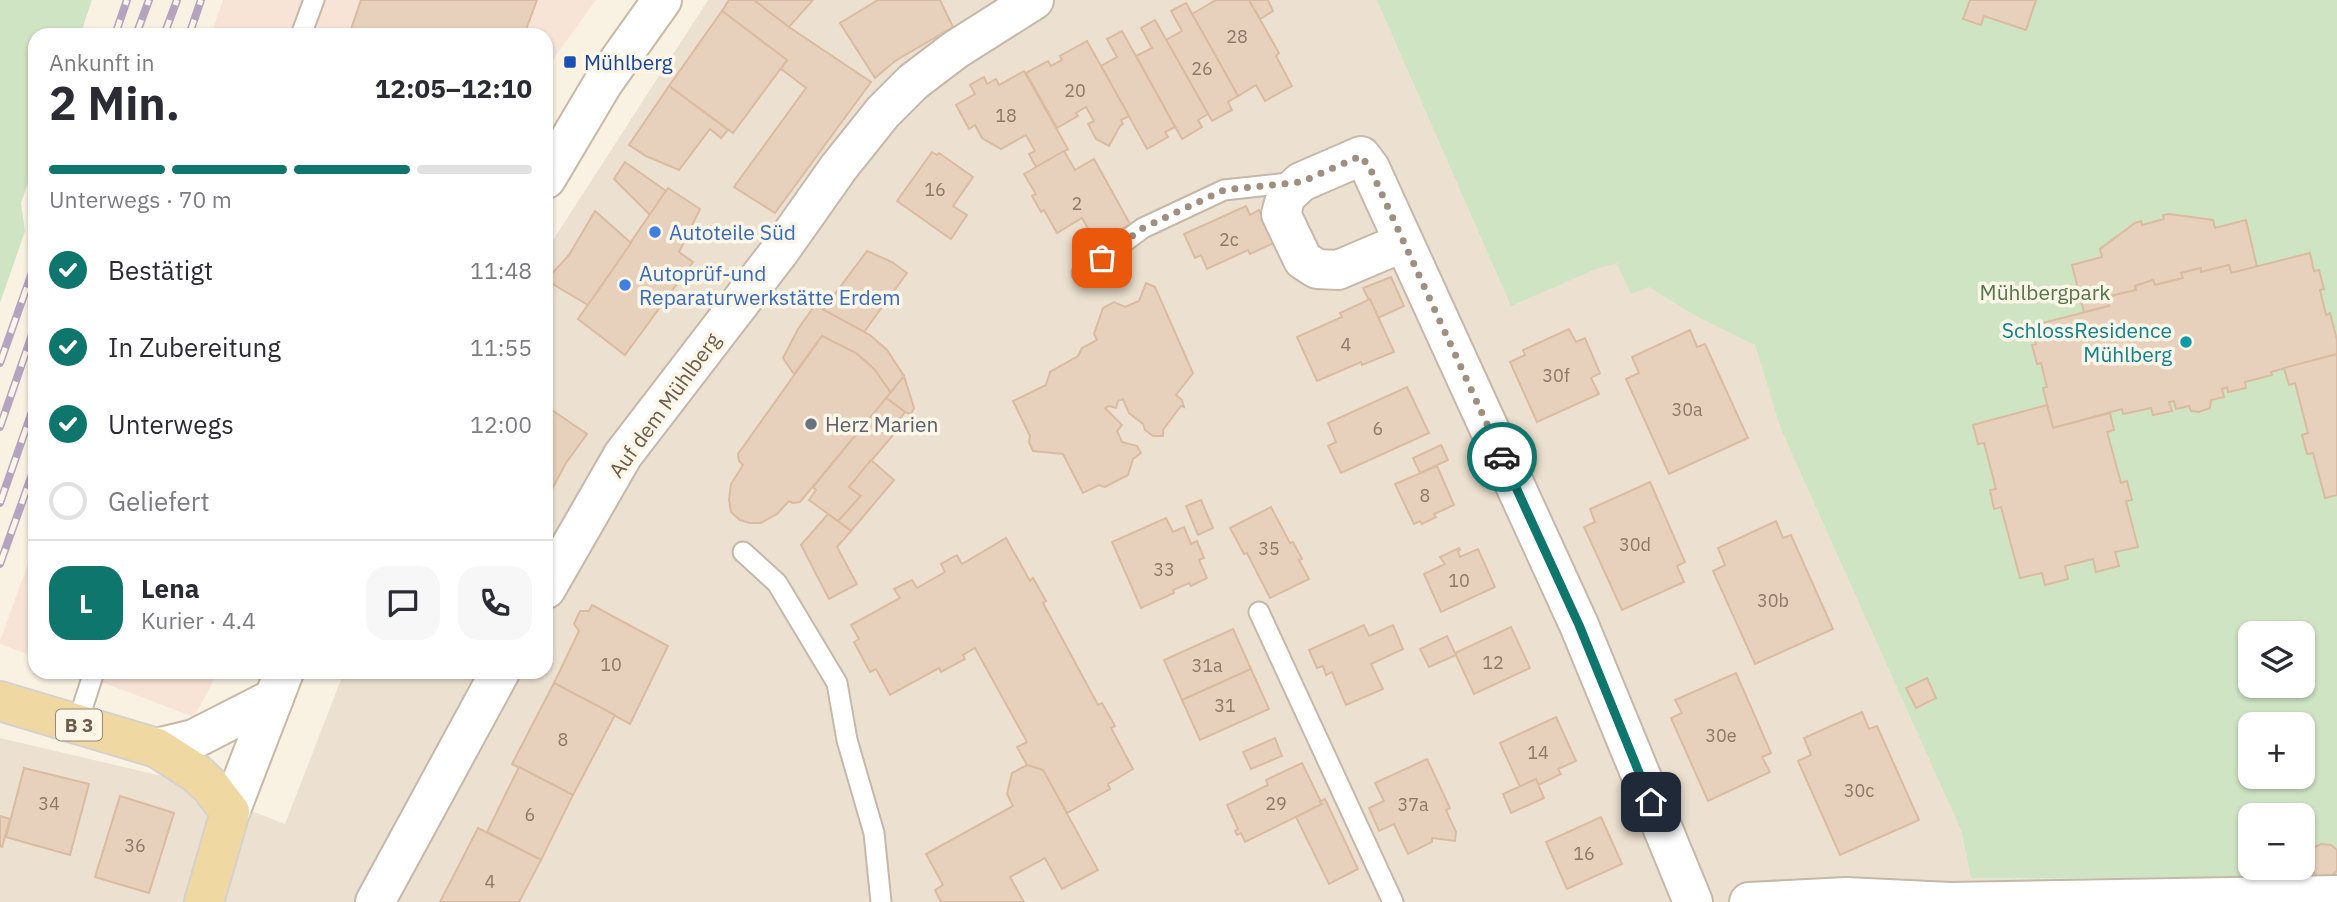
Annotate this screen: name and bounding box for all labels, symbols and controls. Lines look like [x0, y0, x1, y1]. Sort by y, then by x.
house number: 28 [1226, 25, 1248, 48]
text: Ankunft in [49, 47, 155, 77]
place label: Mühlberg [584, 48, 673, 76]
marker: Mühlberg [562, 54, 578, 70]
house number: 26 [1191, 57, 1213, 80]
text: 12:05–12:10 [375, 71, 532, 105]
text: 2 Min. [49, 73, 180, 133]
house number: 20 [1064, 79, 1086, 102]
house number: 18 [995, 104, 1017, 127]
house number: 16 [924, 178, 946, 201]
text: Unterwegs · 70 m [49, 184, 232, 214]
house number: 2 [1072, 192, 1082, 215]
place label: Autoteile Süd [669, 218, 796, 246]
marker: Autoteile Süd [647, 224, 663, 240]
pin [1072, 228, 1132, 288]
house number: 2c [1219, 228, 1239, 251]
icon: bag [1083, 239, 1121, 277]
icon: check [49, 251, 87, 289]
text: Bestätigt [108, 253, 213, 287]
text: 11:48 [470, 255, 532, 285]
place label: Autoprüf-und Reparaturwerkstätte Erdem [639, 259, 901, 311]
marker: Autoprüf-und Reparaturwerkstätte Erdem [617, 277, 633, 293]
park label: Mühlbergpark [1980, 278, 2110, 306]
place label: SchlossResidence Mühlberg [2002, 316, 2172, 368]
street label: Auf dem Mühlberg [602, 327, 726, 483]
icon: check [49, 328, 87, 366]
text: In Zubereitung [108, 330, 281, 364]
text: 11:55 [470, 332, 532, 362]
house number: 4 [1341, 333, 1352, 356]
marker: SchlossResidence Mühlberg [2178, 334, 2194, 350]
house number: 30f [1542, 364, 1570, 387]
house number: 30a [1671, 398, 1703, 421]
icon: check [49, 405, 87, 443]
text: Unterwegs [108, 407, 234, 441]
text: 12:00 [470, 409, 532, 439]
place label: Herz Marien [825, 410, 938, 438]
marker: Herz Marien [803, 416, 819, 432]
house number: 6 [1373, 417, 1383, 440]
courier [1467, 422, 1537, 492]
icon: car [1483, 438, 1521, 476]
text: Geliefert [108, 484, 210, 518]
house number: 8 [1420, 484, 1430, 507]
house number: 30d [1619, 533, 1651, 556]
house number: 35 [1258, 537, 1280, 560]
house number: 33 [1153, 558, 1175, 581]
button: chat [366, 566, 440, 640]
button: phone [458, 566, 532, 640]
house number: 10 [1448, 569, 1470, 592]
text: Lena [141, 571, 199, 605]
text: L [79, 586, 93, 620]
house number: 30b [1757, 589, 1789, 612]
text: Kurier · 4.4 [141, 605, 256, 635]
map controls [2238, 621, 2315, 880]
button: layers [2238, 621, 2315, 698]
house number: 12 [1482, 651, 1504, 674]
house number: 10 [600, 653, 622, 676]
house number: 31a [1191, 654, 1223, 677]
house number: 31 [1214, 694, 1236, 717]
road number: B 3 [56, 710, 102, 740]
button: + [2238, 712, 2315, 789]
house number: 30e [1705, 724, 1737, 747]
house number: 8 [558, 728, 568, 751]
house number: 14 [1527, 741, 1549, 764]
pin [1621, 772, 1681, 832]
house number: 30c [1844, 779, 1874, 802]
icon: home [1632, 783, 1670, 821]
house number: 34 [38, 792, 60, 815]
house number: 29 [1265, 792, 1287, 815]
house number: 37a [1397, 793, 1429, 816]
house number: 6 [525, 803, 535, 826]
button: − [2238, 803, 2315, 880]
house number: 36 [124, 834, 146, 857]
house number: 16 [1573, 842, 1595, 865]
house number: 4 [485, 870, 496, 893]

